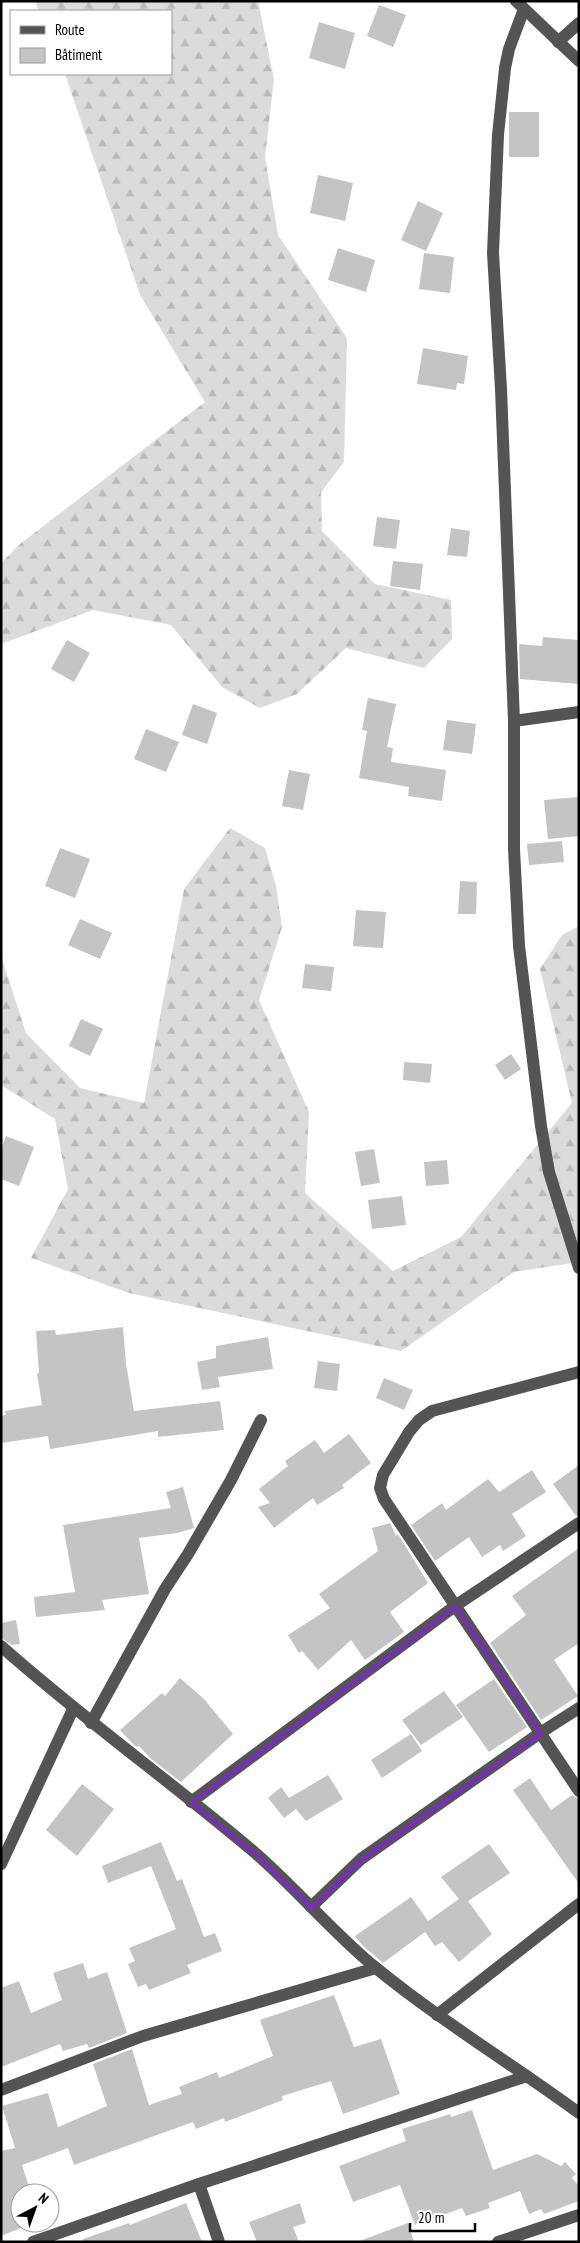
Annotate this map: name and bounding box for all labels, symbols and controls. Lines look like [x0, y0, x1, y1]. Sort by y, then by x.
legend [10, 10, 172, 75]
text: Route [55, 20, 85, 39]
text: Bâtiment [55, 45, 102, 64]
north arrow [10, 2183, 60, 2233]
text: N [35, 2189, 52, 2207]
scale bar [410, 2200, 475, 2232]
text: 20 m [418, 2208, 444, 2227]

